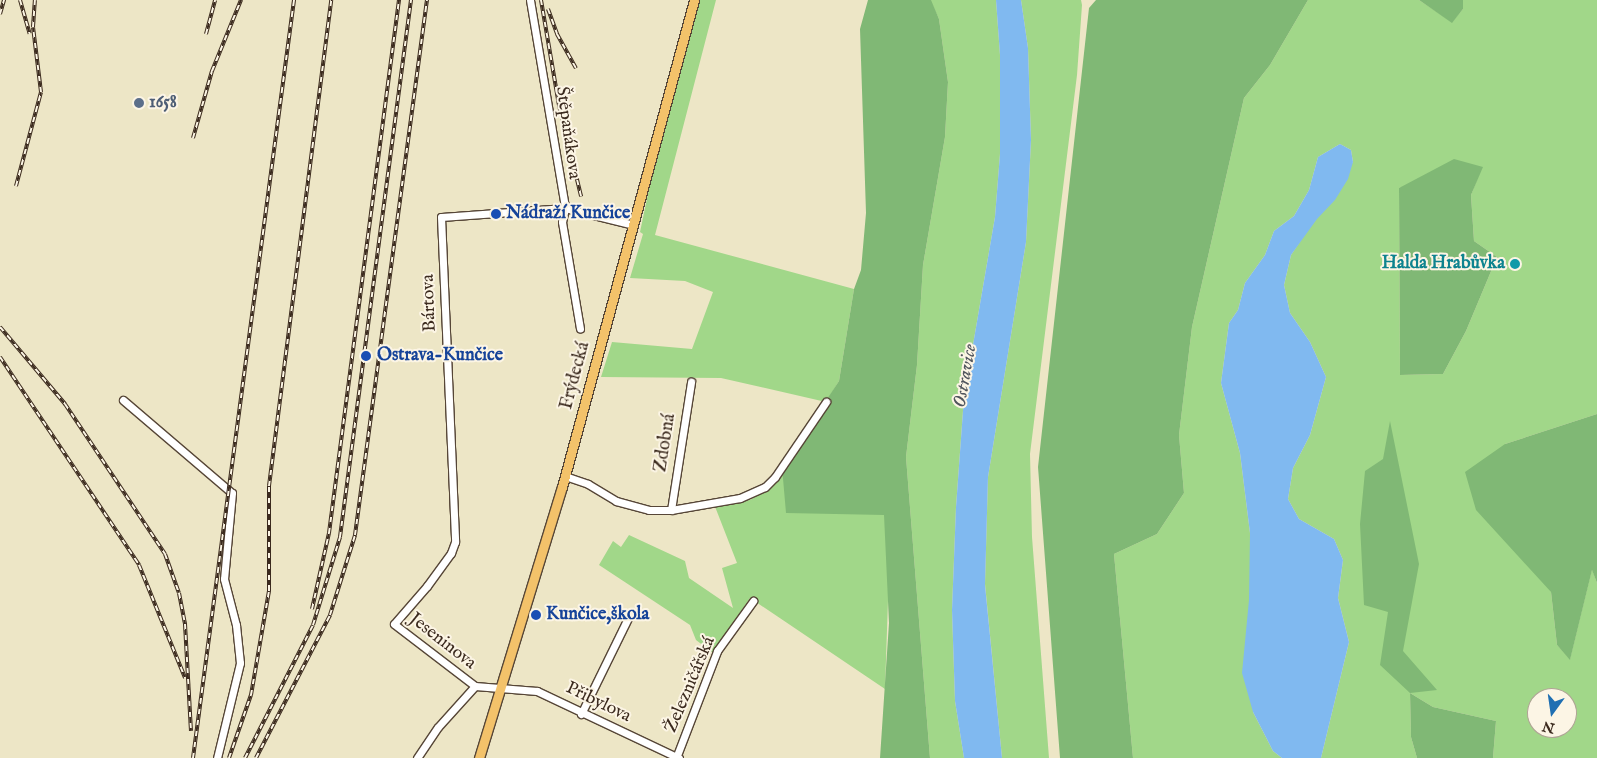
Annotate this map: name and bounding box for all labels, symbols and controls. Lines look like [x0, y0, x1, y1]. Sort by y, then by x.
street label: Štěpaňákova [550, 85, 584, 181]
place label: 1658 [149, 92, 177, 114]
marker: 1658 [133, 97, 145, 109]
place label: Nádraží Kunčice [506, 203, 630, 225]
marker: Nádraží Kunčice [490, 208, 502, 220]
place label: Halda Hrabůvka [1382, 253, 1505, 275]
marker: Halda Hrabůvka [1509, 258, 1521, 270]
street label: Bártova [418, 274, 442, 332]
street label: Frýdecká [557, 340, 595, 412]
water label: Ostravice [949, 343, 983, 409]
place label: Ostrava-Kunčice [377, 345, 503, 367]
marker: Ostrava-Kunčice [359, 349, 373, 363]
street label: Zdobná [651, 412, 681, 474]
place label: Kunčice,škola [546, 604, 649, 626]
street label: Jeseninova [404, 609, 480, 675]
marker: Kunčice,škola [530, 609, 542, 621]
street label: Železničářská [661, 634, 721, 736]
street label: Přibylova [562, 678, 634, 728]
north arrow [1527, 688, 1577, 738]
text: N [1541, 716, 1557, 737]

